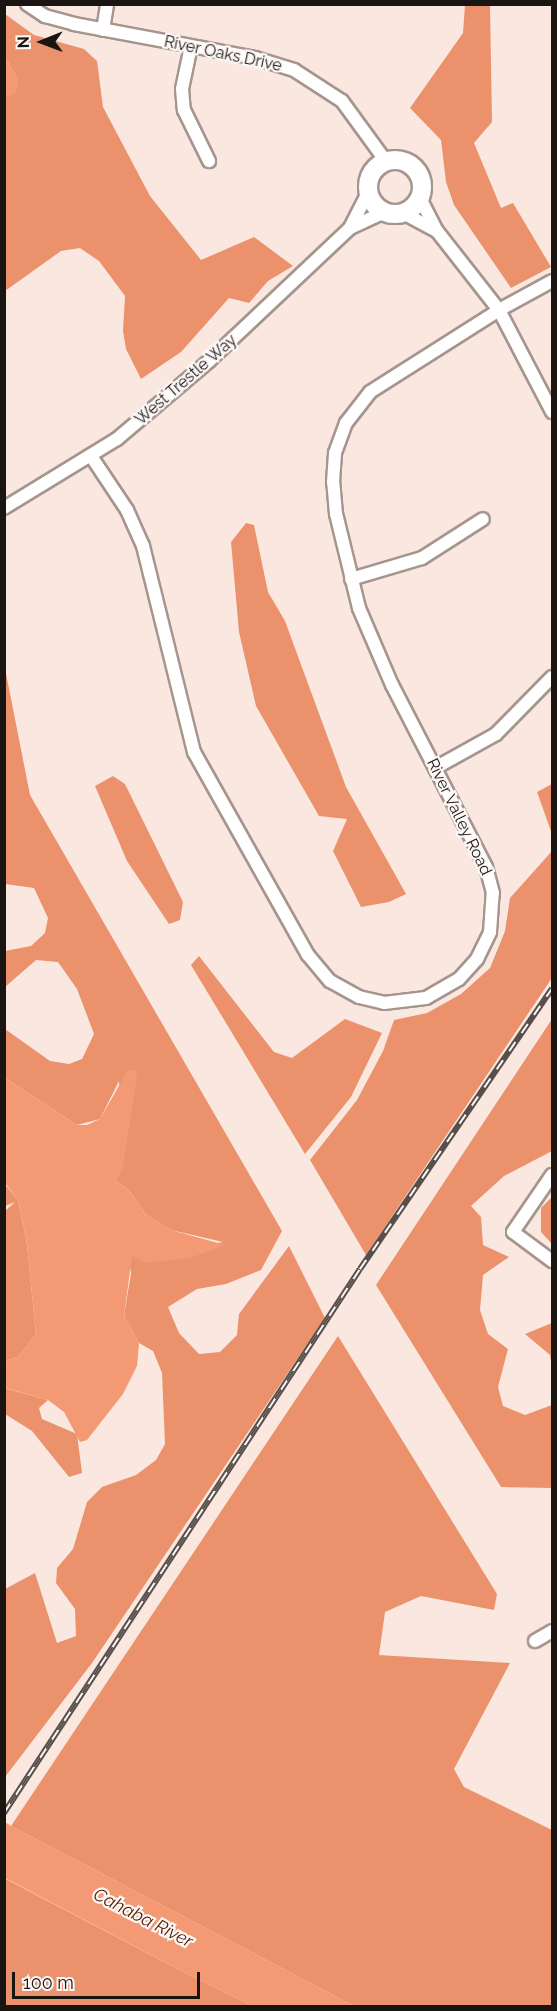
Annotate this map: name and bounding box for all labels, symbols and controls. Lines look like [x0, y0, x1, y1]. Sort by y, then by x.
north arrow [12, 12, 72, 72]
street label: River Oaks Drive [162, 32, 284, 76]
text: N [14, 36, 33, 49]
street label: West Trestle Way [131, 330, 241, 430]
street label: River Valley Road [422, 755, 496, 879]
water label: Cahaba River [90, 1884, 196, 1952]
scale bar [15, 1960, 202, 1998]
text: 100 m [23, 1972, 74, 1993]

